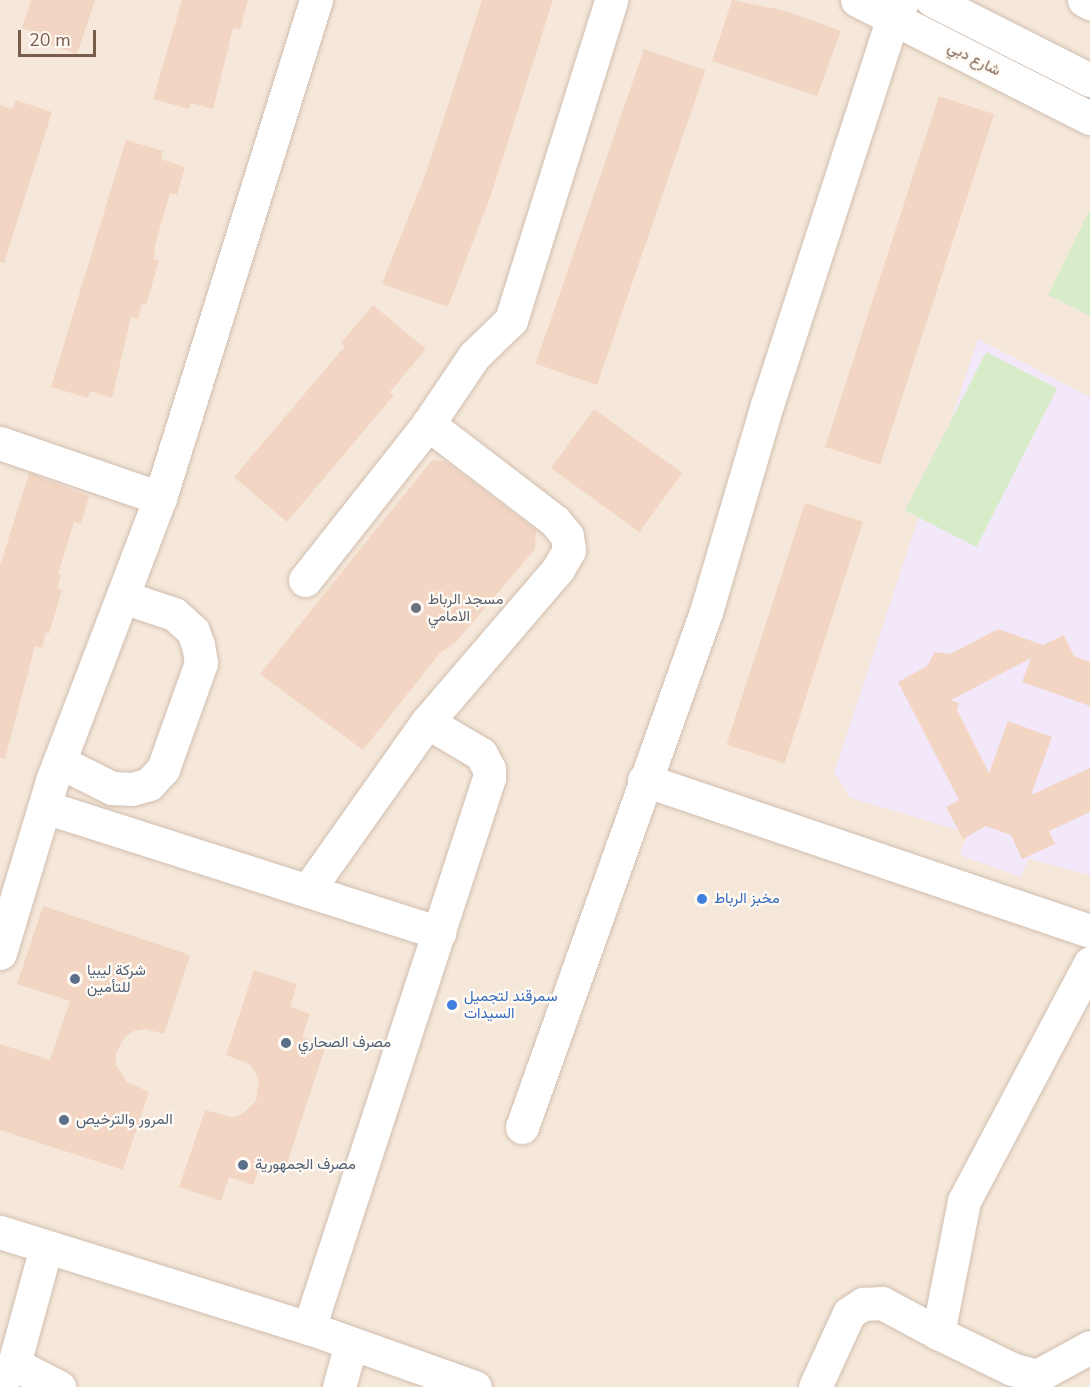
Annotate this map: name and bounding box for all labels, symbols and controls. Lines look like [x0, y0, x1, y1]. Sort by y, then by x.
scale bar [21, 18, 99, 56]
text: 20 m [29, 28, 71, 52]
street label: شارع دبي [945, 38, 1003, 80]
place label: مسجد الرباط الامامي [428, 590, 503, 625]
marker: مسجد الرباط الامامي [409, 601, 423, 615]
place label: مخبز الرباط [714, 890, 780, 908]
marker: مخبز الرباط [695, 892, 709, 906]
place label: شركة ليبيا للتأمين [87, 961, 146, 996]
marker: شركة ليبيا للتأمين [68, 972, 82, 986]
place label: سمرقند لتجميل السيدات [464, 987, 557, 1022]
marker: سمرقند لتجميل السيدات [445, 998, 459, 1012]
place label: مصرف الصحاري [298, 1034, 391, 1052]
marker: مصرف الصحاري [279, 1036, 293, 1050]
place label: المرور والترخيص [76, 1111, 173, 1129]
marker: المرور والترخيص [57, 1113, 71, 1127]
place label: مصرف الجمهورية [255, 1156, 356, 1174]
marker: مصرف الجمهورية [236, 1158, 250, 1172]

